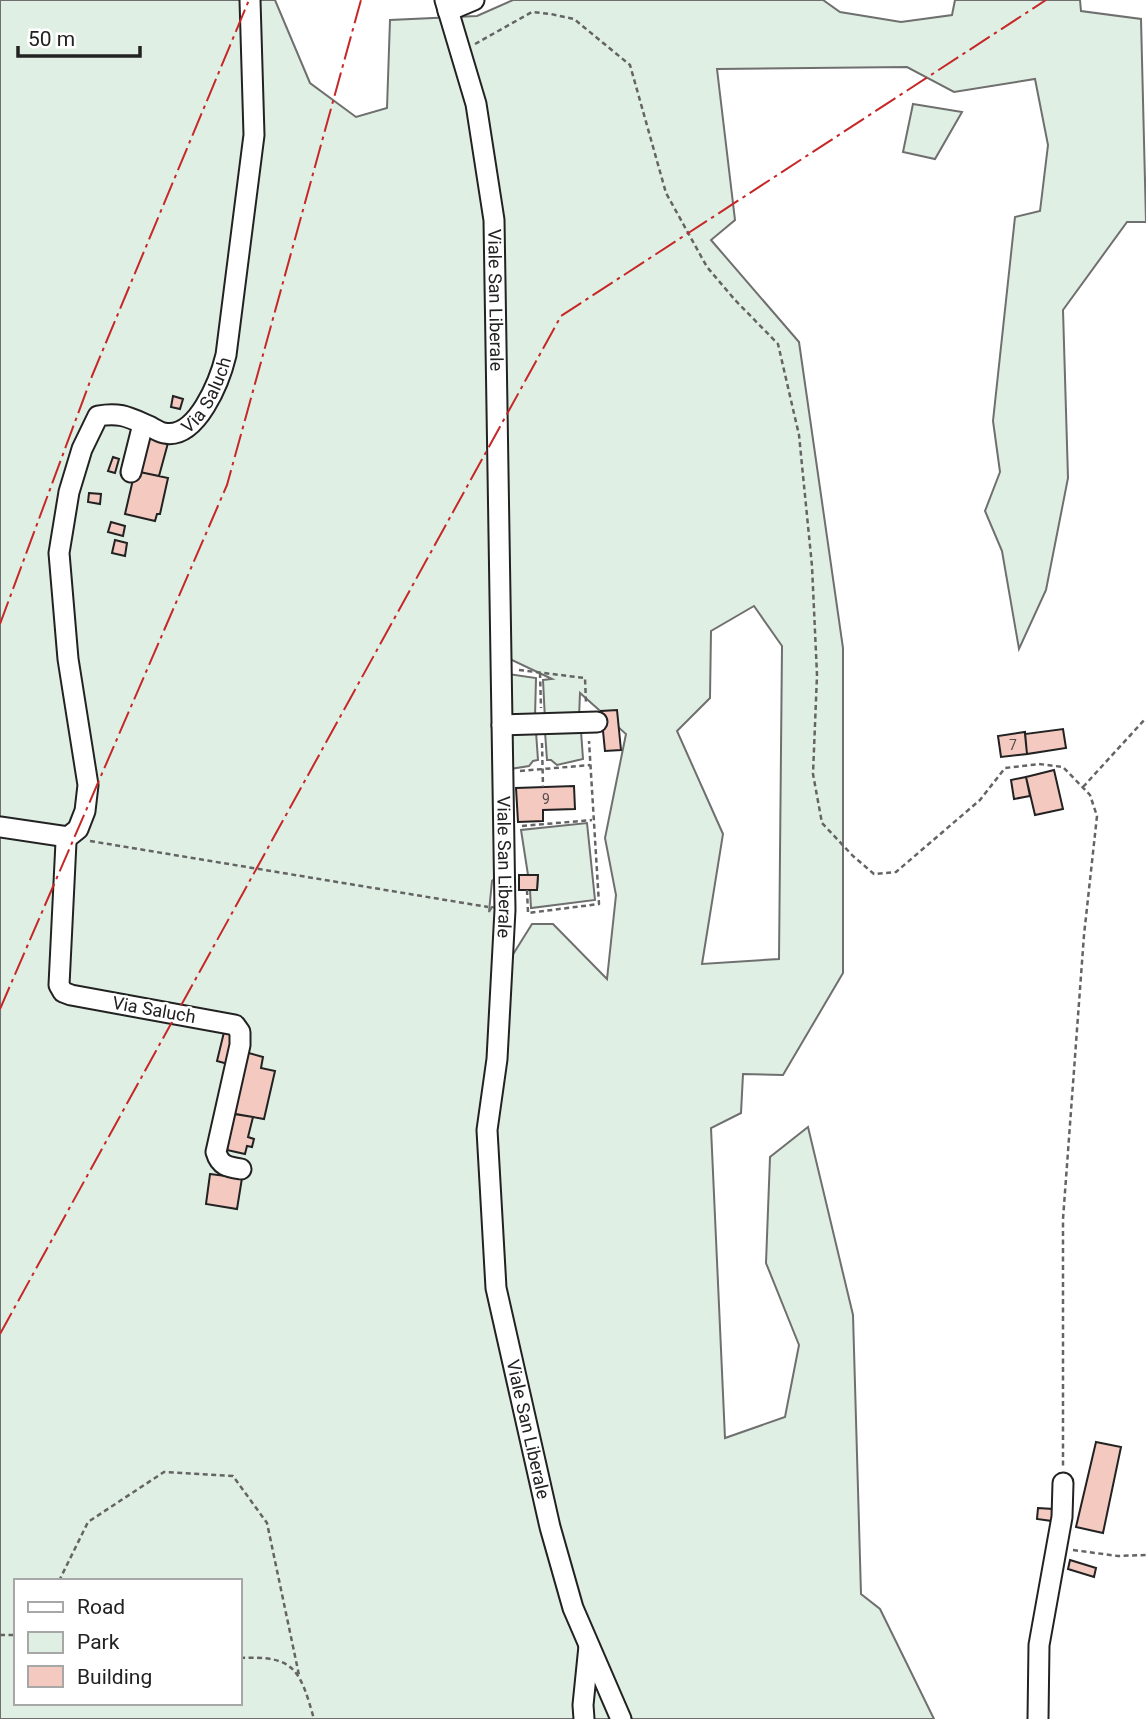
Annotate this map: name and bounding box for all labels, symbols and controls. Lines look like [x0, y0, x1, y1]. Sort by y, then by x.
scale bar [18, 14, 140, 58]
text: 50 m [28, 27, 75, 51]
street label: Viale San Liberale [484, 229, 507, 371]
street label: Via Saluch [177, 354, 235, 437]
house number: 7 [1009, 737, 1017, 753]
house number: 9 [542, 791, 550, 807]
street label: Viale San Liberale [493, 796, 516, 939]
street label: Via Saluch [111, 992, 197, 1027]
street label: Viale San Liberale [502, 1357, 554, 1501]
legend [14, 1579, 242, 1705]
text: Road [77, 1595, 125, 1619]
text: Park [77, 1630, 120, 1654]
text: Building [77, 1665, 152, 1689]

